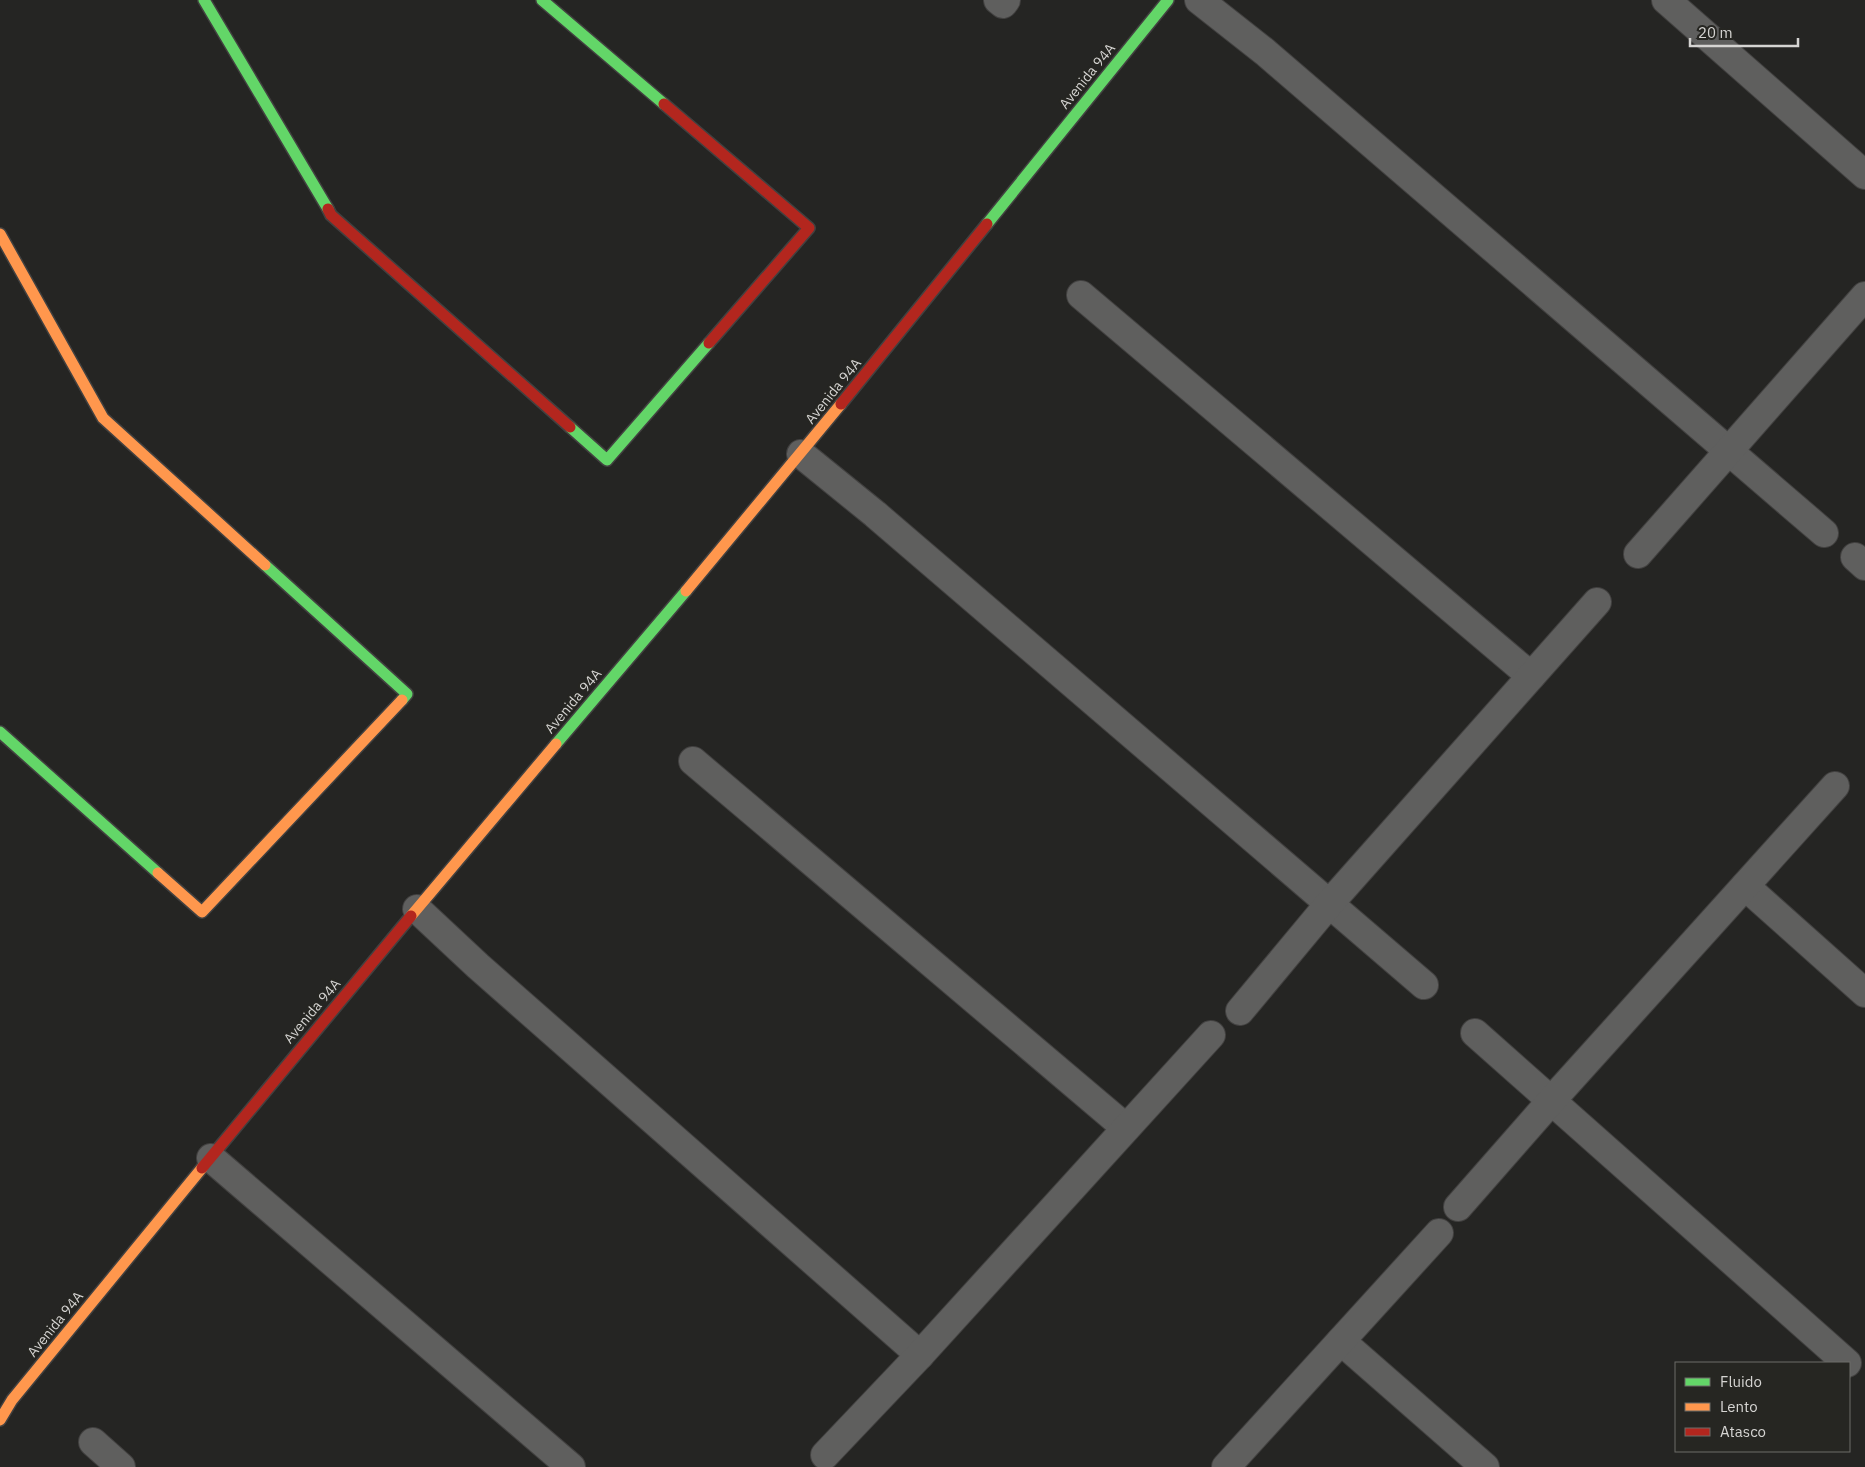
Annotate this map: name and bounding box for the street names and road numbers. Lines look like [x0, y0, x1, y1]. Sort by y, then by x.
street label: Avenida 94A [1055, 40, 1119, 112]
street label: Avenida 94A [801, 355, 865, 427]
street label: Avenida 94A [541, 665, 605, 737]
street label: Avenida 94A [280, 975, 344, 1047]
street label: Avenida 94A [23, 1288, 87, 1360]

